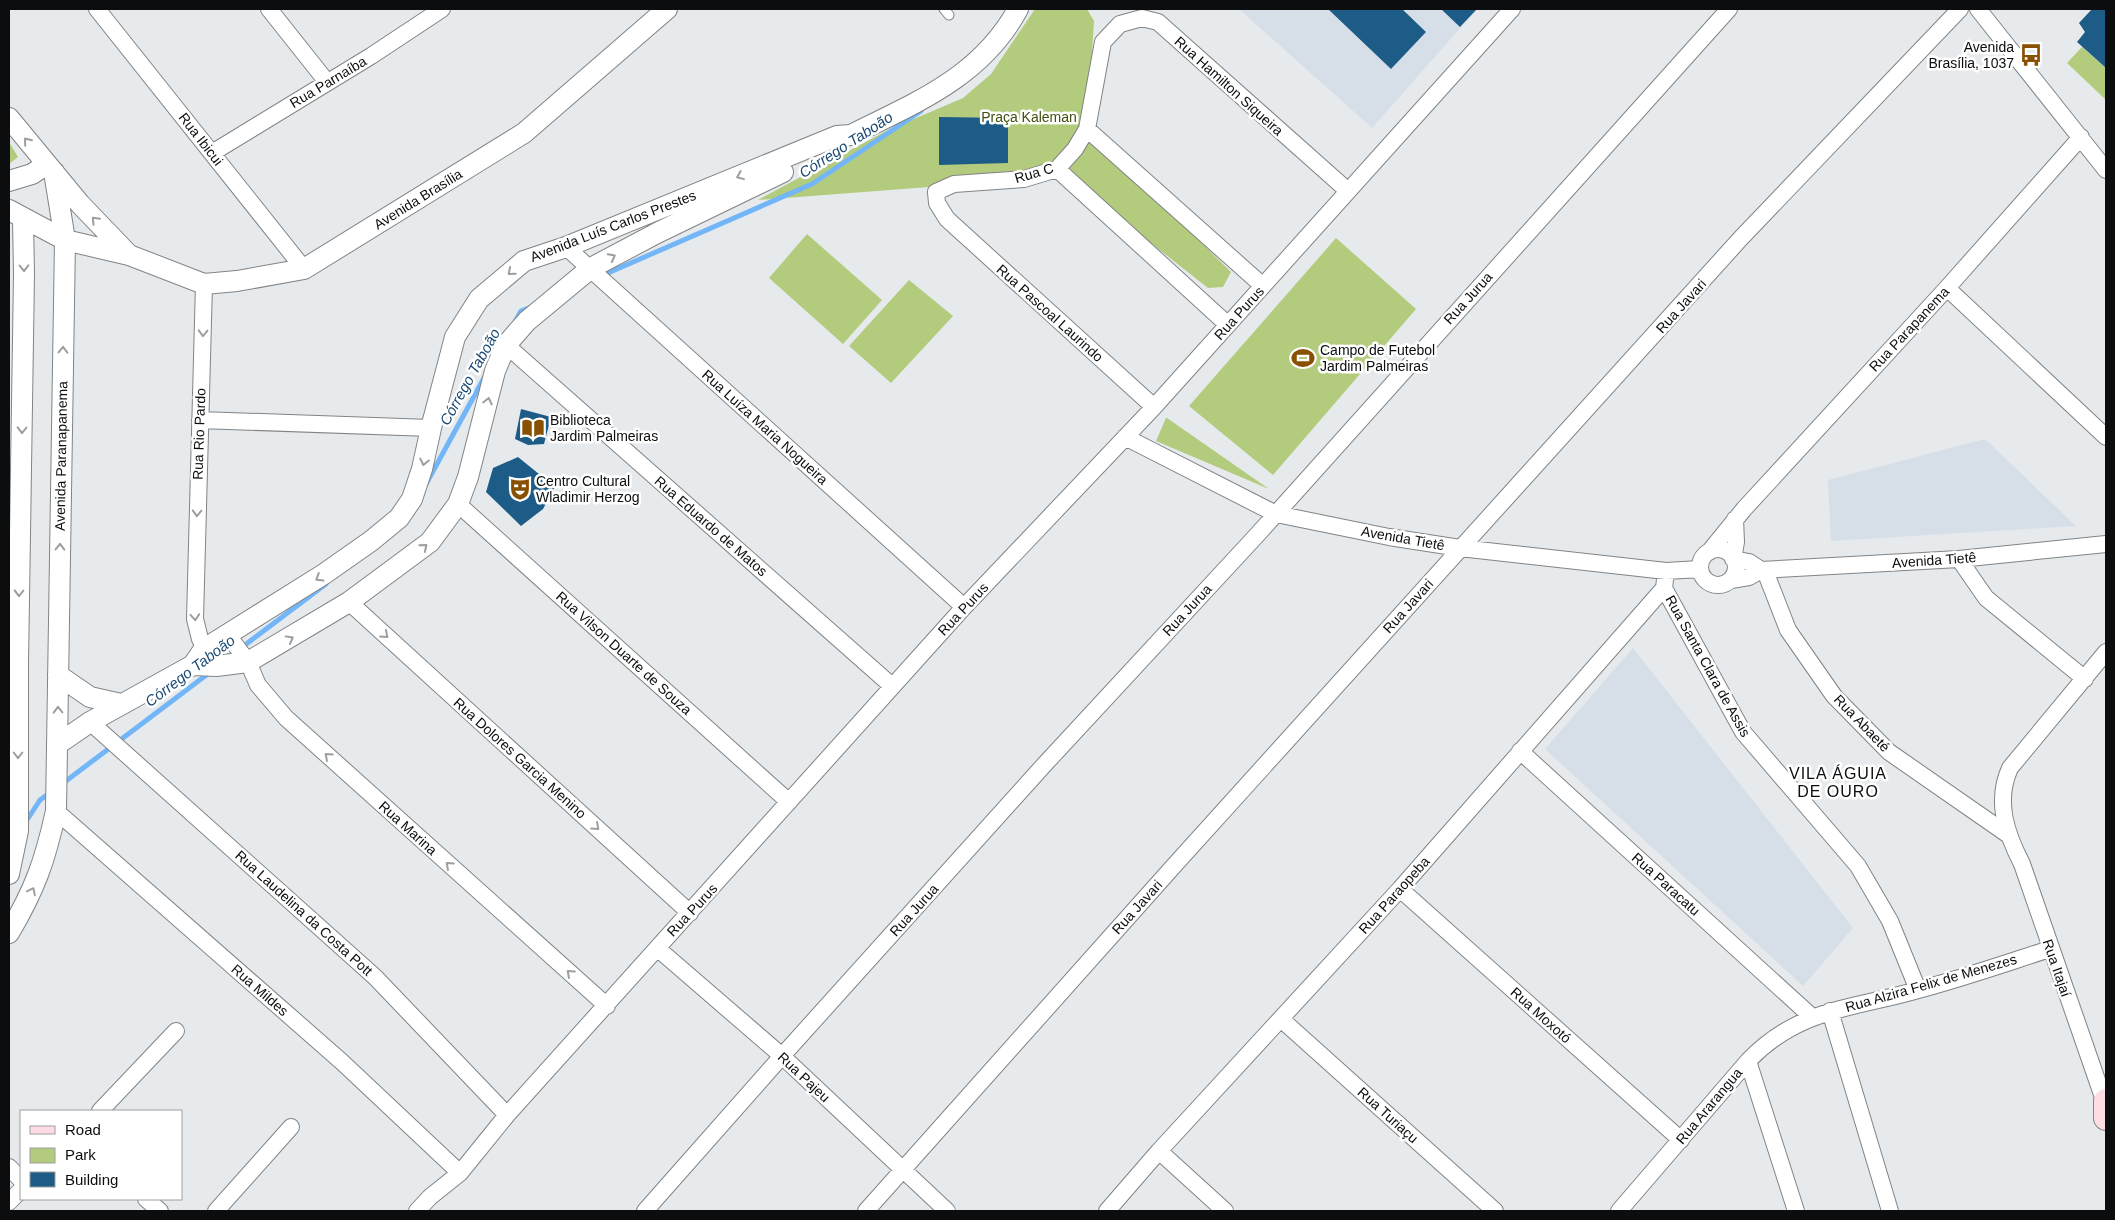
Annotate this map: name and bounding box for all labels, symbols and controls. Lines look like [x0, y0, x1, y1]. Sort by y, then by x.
street label: Rua Hamilton Siqueira [1172, 33, 1287, 139]
place label: Avenida Brasília, 1037 [1928, 39, 2014, 71]
bus stop icon: Avenida Brasília, 1037 [2018, 42, 2044, 68]
street label: Rua Parnaíba [287, 53, 369, 111]
water label: Córrego Taboão [796, 108, 896, 181]
park label: Praça Kaleman [981, 109, 1077, 125]
street label: Rua Ibicui [176, 110, 226, 168]
one-way arrow [25, 138, 33, 147]
street label: Rua C [1013, 160, 1055, 186]
street label: Avenida Brasília [371, 165, 465, 233]
one-way arrow [736, 169, 745, 180]
street label: Avenida Luís Carlos Prestes [528, 187, 698, 265]
one-way arrow [92, 217, 101, 226]
one-way arrow [607, 253, 616, 263]
street label: Rua Pascoal Laurindo [993, 261, 1107, 365]
one-way arrow [19, 264, 29, 272]
one-way arrow [507, 267, 516, 276]
street label: Rua Jurua [1440, 268, 1496, 327]
street label: Rua Javari [1653, 276, 1709, 336]
street label: Rua Purus [1211, 283, 1267, 343]
street label: Rua Parapanema [1866, 283, 1952, 375]
water label: Córrego Taboão [436, 325, 503, 428]
one-way arrow [197, 329, 208, 337]
place label: Campo de Futebol Jardim Palmeiras [1320, 342, 1435, 374]
one-way arrow [58, 345, 68, 353]
sports icon: Campo de Futebol Jardim Palmeiras [1290, 345, 1316, 371]
street label: Rua Luíza Maria Nogueira [699, 366, 831, 488]
street label: Avenida Paranapanema [52, 381, 70, 531]
street label: Rua Rio Pardo [189, 388, 209, 480]
one-way arrow [482, 397, 493, 406]
place label: Biblioteca Jardim Palmeiras [550, 412, 658, 444]
library icon: Biblioteca Jardim Palmeiras [520, 415, 546, 441]
one-way arrow [17, 426, 27, 434]
one-way arrow [419, 457, 429, 466]
place label: Centro Cultural Wladimir Herzog [536, 473, 639, 505]
street label: Rua Eduardo de Matos [651, 473, 771, 579]
theatre icon: Centro Cultural Wladimir Herzog [507, 476, 533, 502]
one-way arrow [192, 509, 202, 517]
street label: Avenida Tietê [1360, 523, 1446, 553]
one-way arrow [54, 543, 65, 551]
one-way arrow [418, 544, 427, 553]
street label: Avenida Tietê [1891, 549, 1977, 571]
one-way arrow [315, 571, 324, 581]
street label: Rua Javari [1380, 576, 1436, 636]
street label: Rua Purus [935, 579, 991, 639]
street label: Rua Jurua [1159, 581, 1215, 639]
street label: Rua Vilson Duarte de Souza [553, 588, 695, 718]
one-way arrow [14, 589, 24, 597]
street label: Rua Santa Clara de Assis [1662, 592, 1754, 740]
one-way arrow [190, 614, 201, 622]
one-way arrow [380, 629, 389, 638]
water label: Córrego Taboão [142, 631, 238, 710]
one-way arrow [285, 635, 294, 645]
street label: Rua Abaeté [1831, 691, 1893, 755]
street label: Rua Dolores Garcia Menino [450, 694, 590, 822]
one-way arrow [53, 705, 63, 713]
one-way arrow [13, 752, 23, 759]
one-way arrow [325, 753, 334, 762]
district label: VILA ÁGUIA DE OURO [1789, 764, 1887, 800]
street label: Rua Marina [376, 798, 440, 858]
one-way arrow [590, 821, 599, 830]
street label: Rua Laudelina da Costa Pott [232, 847, 376, 979]
street label: Rua Paracatu [1629, 849, 1703, 919]
street label: Rua Paraopeba [1355, 853, 1433, 937]
one-way arrow [446, 861, 455, 870]
street label: Rua Javari [1109, 877, 1165, 937]
street label: Rua Purus [664, 880, 720, 940]
street label: Rua Jurua [886, 880, 942, 939]
one-way arrow [26, 887, 37, 896]
street label: Rua Itajaí [2040, 937, 2074, 999]
street label: Rua Alzira Felix de Menezes [1844, 951, 2018, 1015]
street label: Rua Mildes [228, 961, 292, 1019]
one-way arrow [567, 970, 576, 979]
street label: Rua Moxotó [1508, 984, 1575, 1046]
street label: Rua Pajeu [775, 1049, 833, 1105]
street label: Rua Ararangua [1673, 1065, 1746, 1147]
street label: Rua Turiaçu [1355, 1084, 1421, 1146]
legend [20, 1110, 182, 1200]
text: Road [65, 1121, 101, 1138]
text: Park [65, 1146, 96, 1163]
text: Building [65, 1171, 118, 1188]

